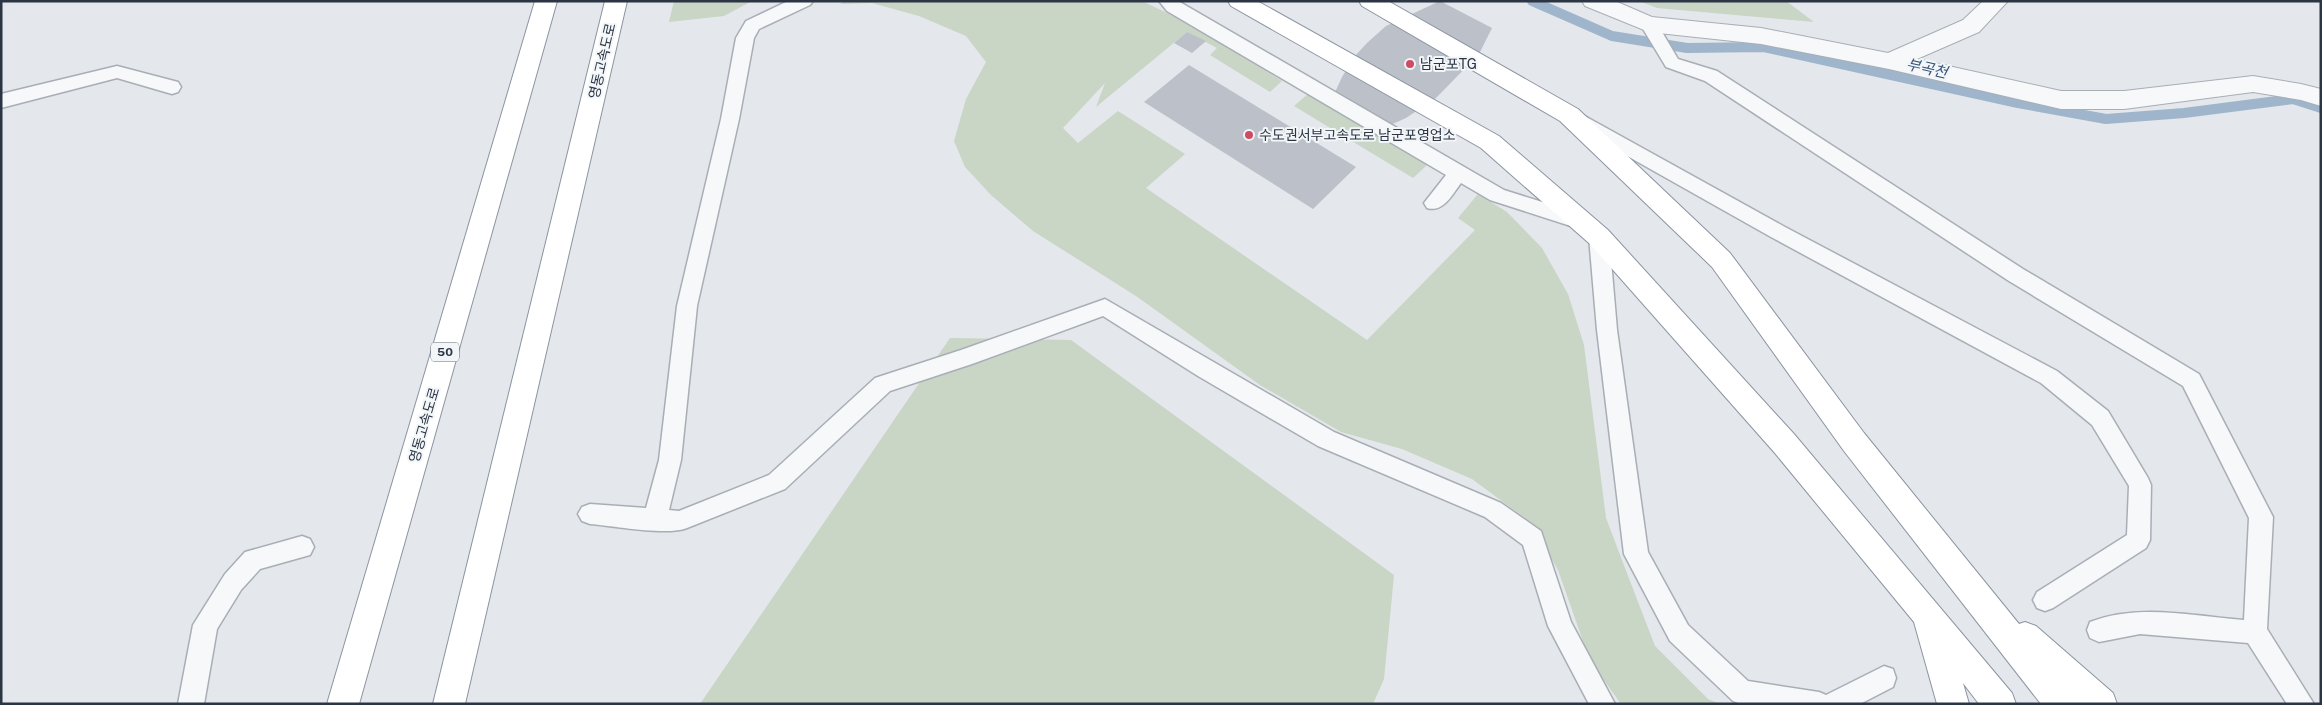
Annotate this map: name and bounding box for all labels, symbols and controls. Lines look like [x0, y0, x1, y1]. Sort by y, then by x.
street label: 영동고속도로 [586, 21, 619, 100]
water label: 부곡천 [1905, 55, 1951, 81]
place label: 남군포TG [1420, 56, 1477, 72]
marker: 남군포TG [1404, 58, 1416, 70]
place label: 수도권서부고속도로 남군포영업소 [1259, 127, 1456, 143]
marker: 수도권서부고속도로 남군포영업소 [1243, 129, 1255, 141]
road number: 50 [431, 342, 459, 362]
street label: 영동고속도로 [406, 386, 442, 464]

